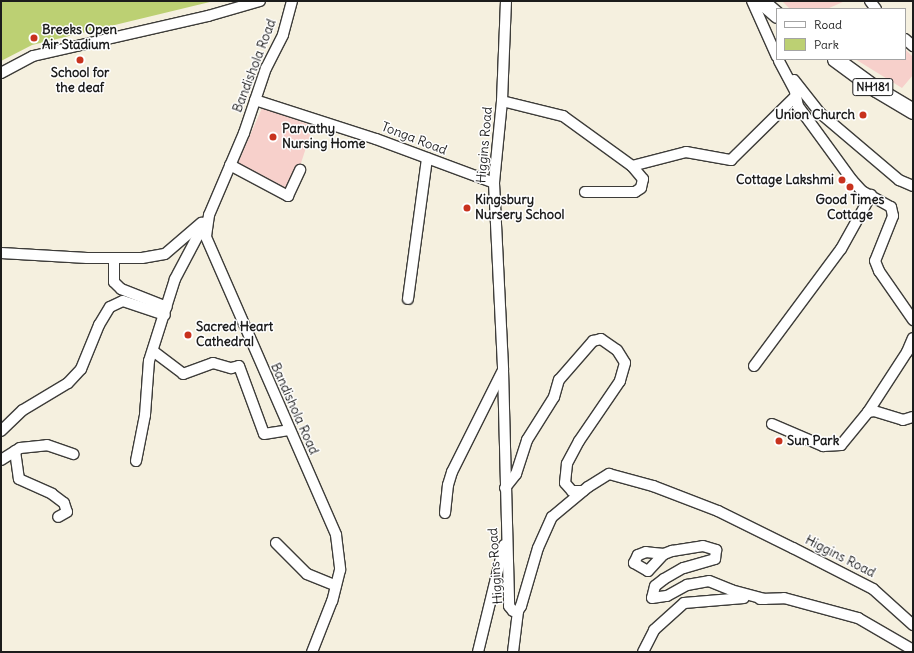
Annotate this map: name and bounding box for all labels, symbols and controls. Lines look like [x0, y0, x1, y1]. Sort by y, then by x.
legend [776, 8, 906, 60]
street label: Bandishola Road [230, 17, 280, 115]
text: Road [814, 17, 842, 32]
place label: Breeks Open Air Stadium [42, 23, 117, 54]
marker: Breeks Open Air Stadium [29, 33, 39, 43]
text: Park [814, 37, 839, 52]
marker: School for the deaf [75, 55, 85, 65]
place label: School for the deaf [51, 66, 109, 97]
road number: NH181 [852, 77, 894, 97]
street label: Higgins Road [474, 106, 496, 184]
place label: Union Church [775, 107, 855, 123]
marker: Union Church [858, 110, 868, 120]
street label: Tonga Road [379, 119, 449, 159]
place label: Parvathy Nursing Home [282, 122, 366, 153]
marker: Parvathy Nursing Home [267, 131, 279, 143]
place label: Cottage Lakshmi [736, 172, 834, 188]
marker: Cottage Lakshmi [837, 175, 847, 185]
marker: Good Times Cottage [845, 182, 855, 192]
place label: Kingsbury Nursery School [475, 193, 564, 224]
place label: Good Times Cottage [816, 193, 884, 224]
marker: Kingsbury Nursery School [462, 203, 472, 213]
place label: Sacred Heart Cathedral [196, 320, 273, 351]
marker: Sacred Heart Cathedral [183, 330, 193, 340]
street label: Bandishola Road [267, 361, 321, 457]
place label: Sun Park [787, 433, 839, 449]
marker: Sun Park [774, 436, 784, 446]
street label: Higgins Road [486, 527, 506, 605]
street label: Higgins Road [802, 533, 878, 581]

